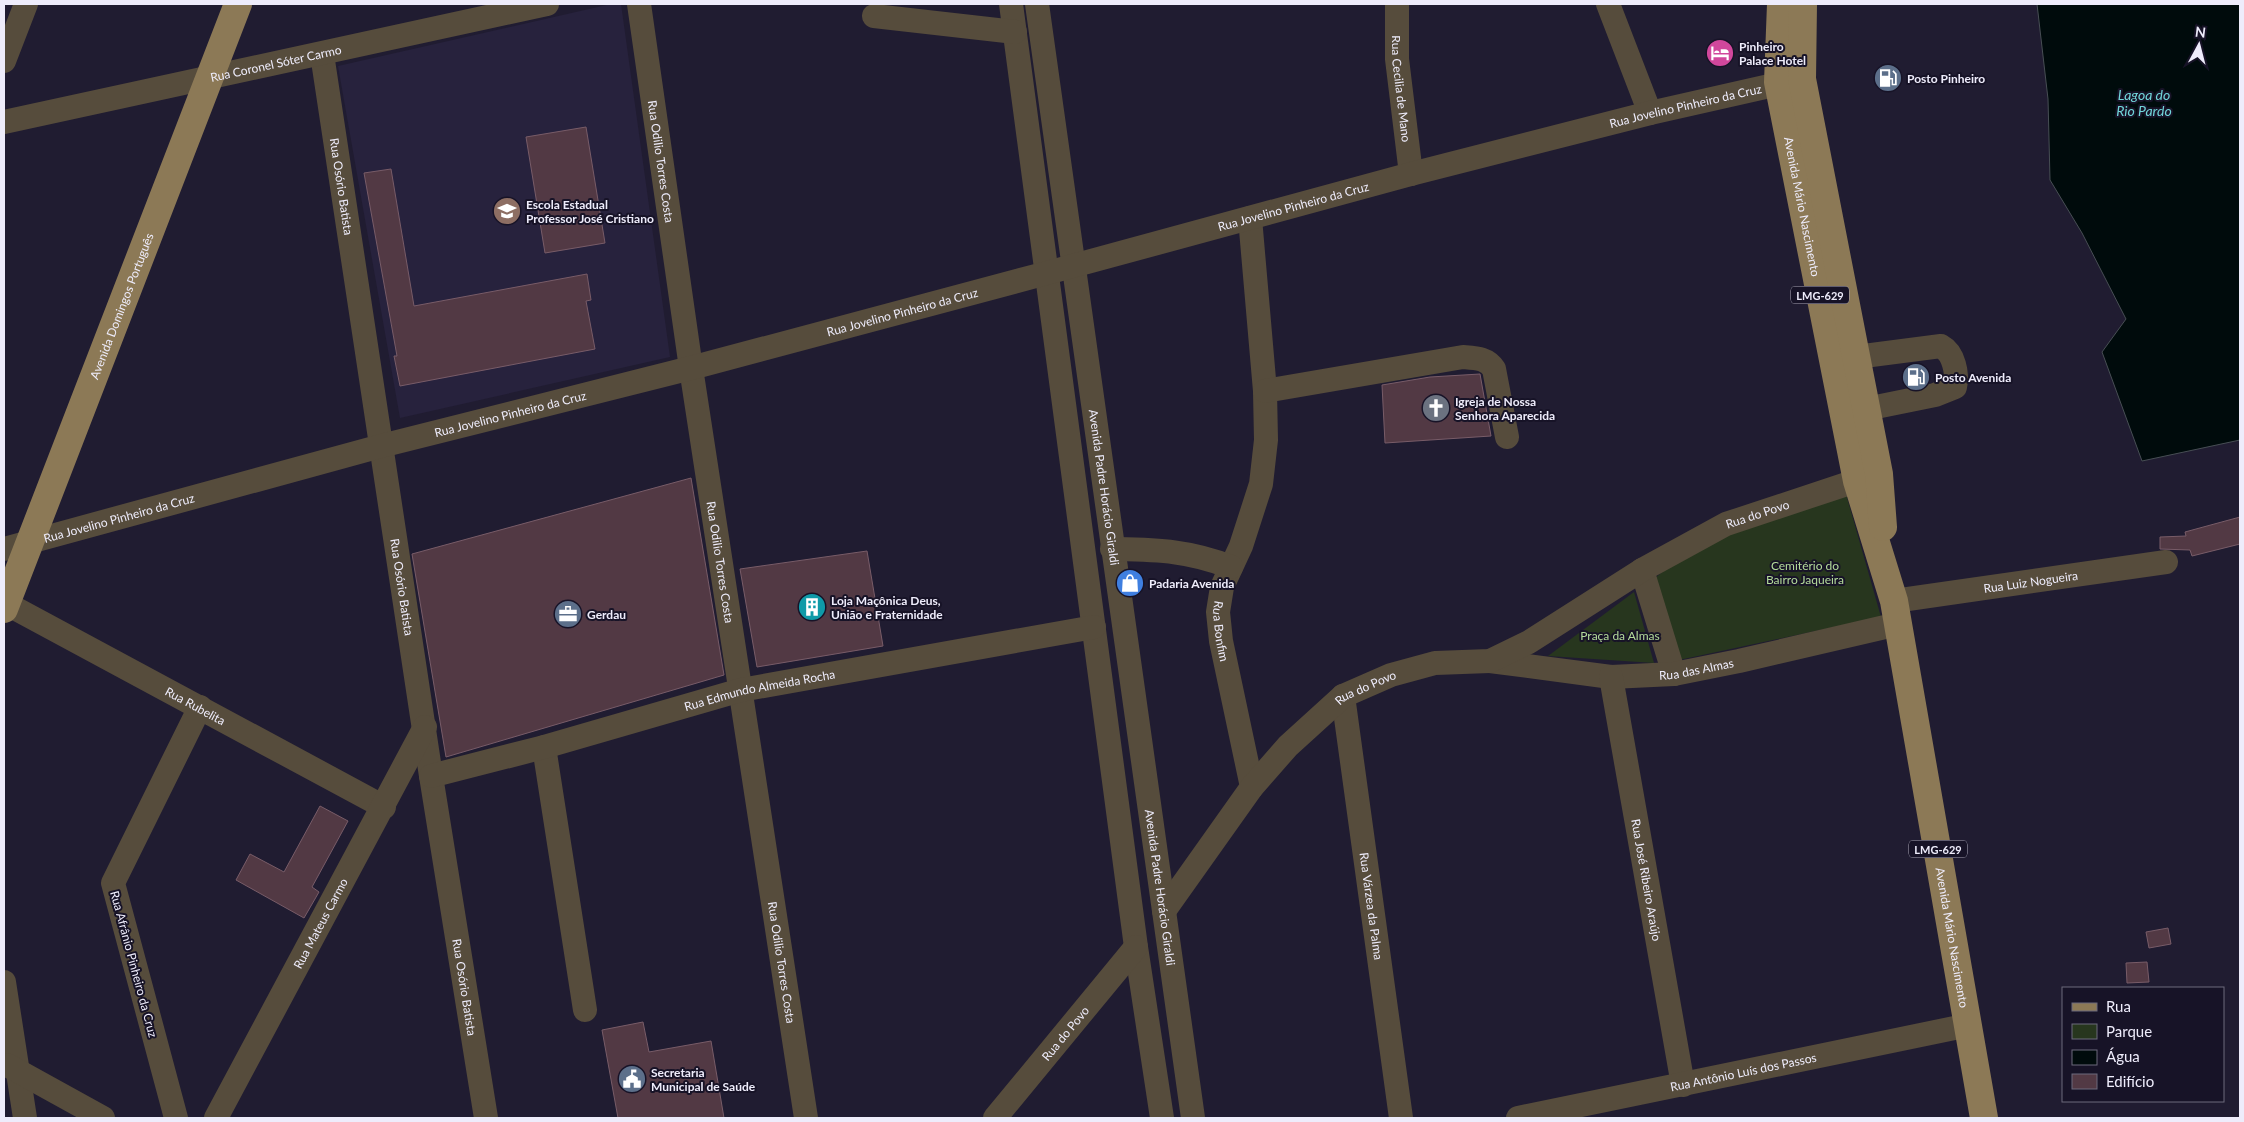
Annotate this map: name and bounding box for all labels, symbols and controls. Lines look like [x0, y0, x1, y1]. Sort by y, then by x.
north arrow [2174, 20, 2224, 70]
text: N [2194, 23, 2207, 41]
street label: Rua Cecilia de Mano [1389, 35, 1415, 143]
hotel icon: Pinheiro Palace Hotel [1705, 38, 1735, 68]
place label: Pinheiro Palace Hotel [1739, 39, 1806, 68]
street label: Rua Coronel Sóter Carmo [209, 41, 343, 84]
fuel station icon: Posto Pinheiro [1873, 63, 1903, 93]
place label: Posto Pinheiro [1907, 71, 1985, 86]
street label: Rua Jovelino Pinheiro da Cruz [1608, 80, 1764, 131]
water label: Lagoa do Rio Pardo [2116, 86, 2172, 119]
street label: Rua Odilio Torres Costa [645, 99, 678, 223]
street label: Avenida Mário Nascimento [1781, 135, 1824, 278]
street label: Rua Osório Batista [327, 137, 357, 236]
street label: Rua Jovelino Pinheiro da Cruz [1216, 178, 1371, 234]
school or university icon: Escola Estadual Professor José Cristiano [492, 196, 522, 226]
place label: Escola Estadual Professor José Cristiano [526, 197, 654, 226]
street label: Avenida Domingos Português [86, 231, 156, 381]
street label: Rua Jovelino Pinheiro da Cruz [825, 284, 980, 339]
road number: LMG-629 [1791, 286, 1849, 304]
fuel station icon: Posto Avenida [1901, 362, 1931, 392]
place label: Posto Avenida [1935, 370, 2011, 385]
street label: Rua Jovelino Pinheiro da Cruz [433, 387, 588, 440]
church icon: Igreja de Nossa Senhora Aparecida [1421, 393, 1451, 423]
place label: Igreja de Nossa Senhora Aparecida [1455, 394, 1555, 423]
street label: Avenida Padre Horácio Giraldi [1086, 408, 1123, 566]
street label: Rua Jovelino Pinheiro da Cruz [42, 490, 197, 545]
street label: Rua do Povo [1724, 496, 1791, 531]
street label: Rua Odilio Torres Costa [704, 500, 738, 624]
street label: Rua Osório Batista [388, 537, 417, 637]
park label: Cemitério do Bairro Jaqueira [1766, 558, 1844, 587]
street label: Rua Luiz Nogueira [1982, 567, 2079, 596]
shop icon: Padaria Avenida [1115, 568, 1145, 598]
place label: Padaria Avenida [1149, 576, 1234, 591]
building icon: Loja Maçônica Deus, União e Fraternidade [797, 592, 827, 622]
place label: Loja Maçônica Deus, União e Fraternidade [831, 593, 943, 622]
office icon: Gerdau [553, 599, 583, 629]
street label: Rua Bonfim [1210, 600, 1233, 663]
place label: Gerdau [587, 607, 626, 622]
park label: Praça da Almas [1580, 628, 1660, 643]
street label: Rua das Almas [1659, 655, 1735, 682]
street label: Rua Edmundo Almeida Rocha [682, 666, 836, 714]
street label: Rua do Povo [1331, 666, 1398, 708]
street label: Rua Rubelita [163, 683, 228, 728]
street label: Avenida Padre Horácio Giraldi [1142, 808, 1179, 967]
street label: Rua José Ribeiro Araújo [1629, 818, 1665, 942]
road number: LMG-629 [1909, 841, 1967, 858]
street label: Rua Várzea da Palma [1357, 851, 1387, 961]
street label: Avenida Mário Nascimento [1933, 866, 1972, 1009]
street label: Rua Mateus Carmo [290, 875, 351, 971]
street label: Rua Afrânio Pinheiro da Cruz [107, 889, 161, 1040]
street label: Rua Odilio Torres Costa [765, 900, 799, 1024]
street label: Rua Osório Batista [450, 937, 480, 1037]
legend [2062, 987, 2224, 1102]
text: Rua [2106, 997, 2131, 1015]
street label: Rua do Povo [1038, 1003, 1092, 1063]
text: Parque [2106, 1022, 2152, 1040]
text: Água [2106, 1047, 2140, 1065]
street label: Rua Antônio Luís dos Passos [1669, 1049, 1818, 1094]
public building icon: Secretaria Municipal de Saúde [617, 1064, 647, 1094]
place label: Secretaria Municipal de Saúde [651, 1065, 756, 1094]
text: Edifício [2106, 1072, 2154, 1090]

